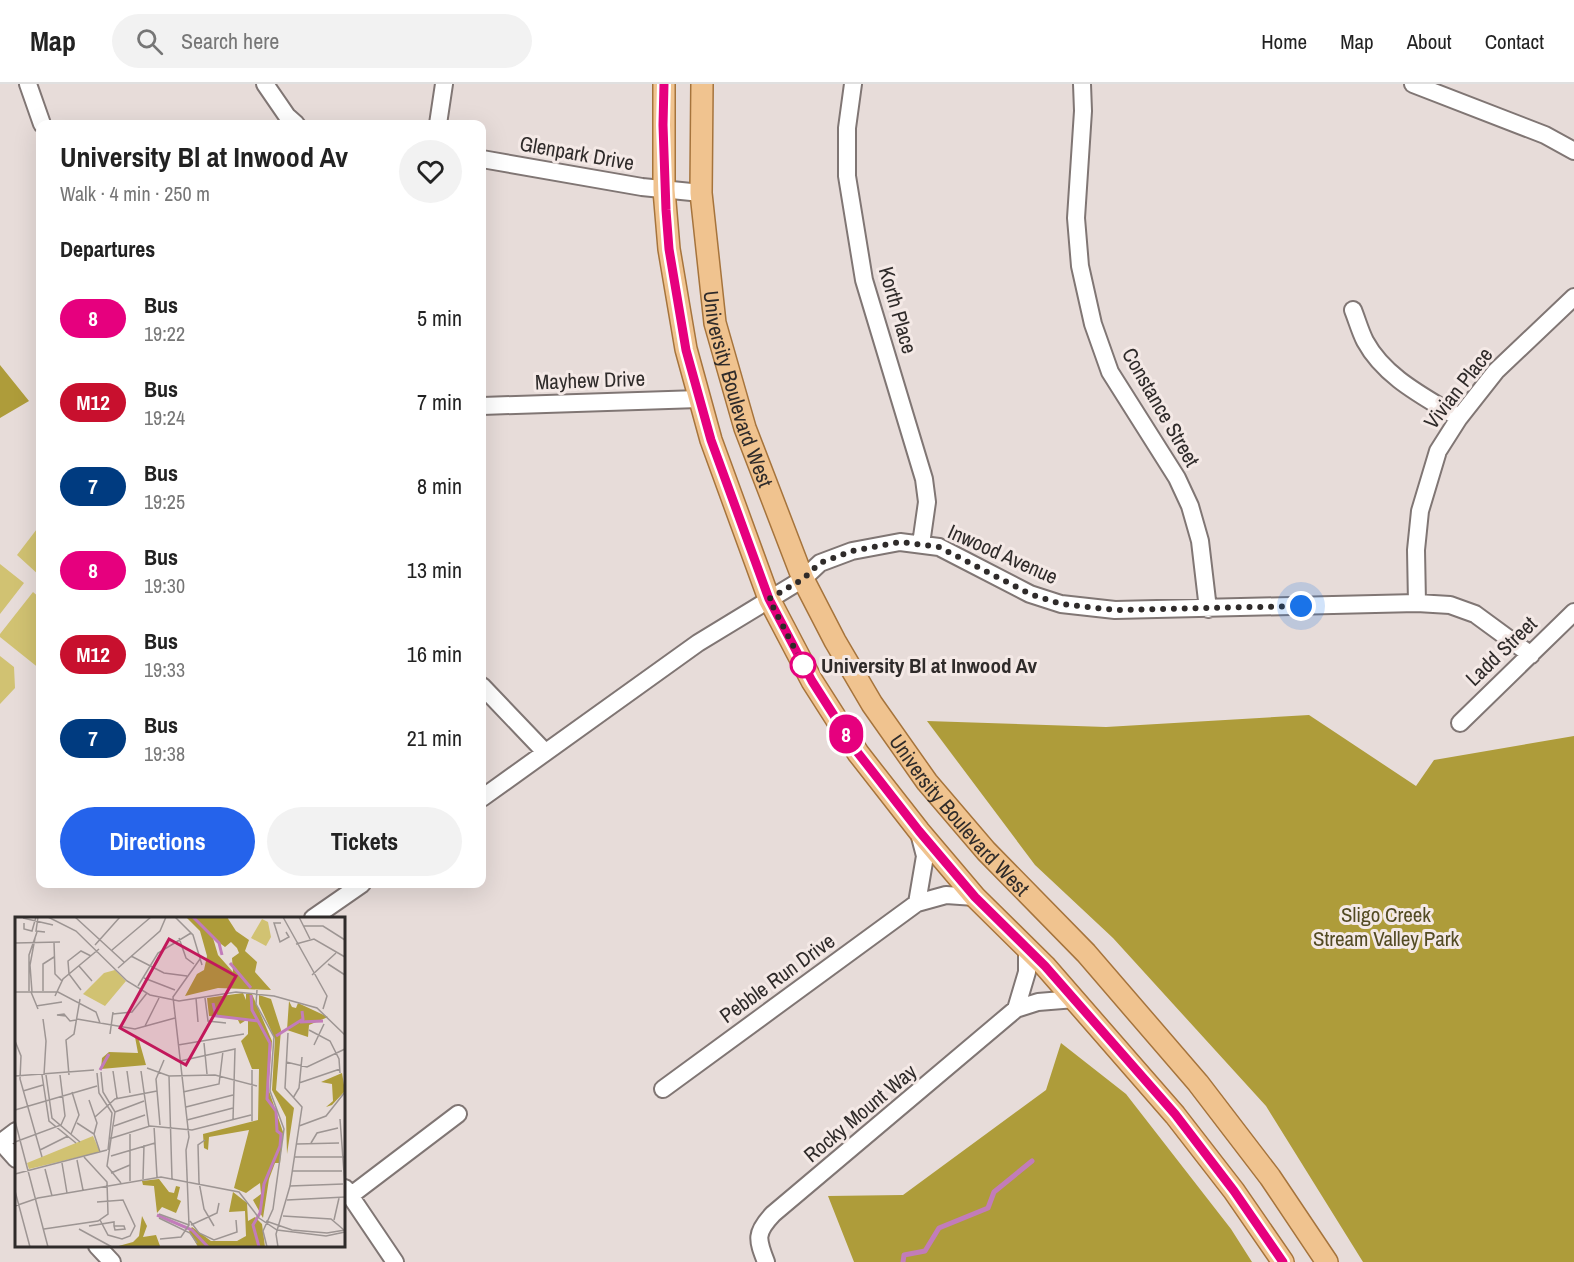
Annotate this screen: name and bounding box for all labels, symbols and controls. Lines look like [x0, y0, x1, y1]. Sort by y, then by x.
search box [112, 14, 532, 68]
text: Map [30, 22, 76, 60]
icon: search [133, 25, 166, 58]
text: Search here [181, 26, 279, 56]
text: Home [1261, 27, 1307, 56]
text: Map [1340, 27, 1374, 56]
text: About [1407, 27, 1452, 56]
text: Contact [1485, 27, 1544, 56]
street label: Glenpark Drive [517, 129, 637, 177]
text: University Bl at Inwood Av [60, 138, 348, 176]
button: heart [399, 140, 462, 203]
text: Walk · 4 min · 250 m [60, 180, 210, 207]
text: Departures [60, 234, 155, 264]
street label: Korth Place [872, 263, 924, 357]
street label: University Boulevard West [697, 289, 781, 491]
text: Bus [144, 290, 178, 320]
text: 5 min [417, 303, 462, 333]
text: 8 [88, 304, 98, 333]
text: 19:22 [144, 320, 185, 347]
street label: Vivian Place [1417, 341, 1499, 435]
street label: Constance Street [1115, 342, 1207, 472]
street label: Mayhew Drive [535, 364, 645, 396]
text: Bus [144, 374, 178, 404]
text: 7 min [417, 387, 462, 417]
text: M12 [76, 388, 110, 417]
text: 19:24 [144, 404, 185, 431]
text: Bus [144, 458, 178, 488]
text: 8 min [417, 471, 462, 501]
text: 7 [88, 472, 98, 501]
text: 19:25 [144, 488, 185, 515]
street label: Inwood Avenue [943, 517, 1063, 591]
text: Bus [144, 542, 178, 572]
text: 13 min [407, 555, 462, 585]
text: 8 [88, 556, 98, 585]
text: 19:30 [144, 572, 185, 599]
your location [1286, 591, 1316, 621]
street label: Ladd Street [1459, 609, 1543, 692]
text: Bus [144, 626, 178, 656]
text: 16 min [407, 639, 462, 669]
text: M12 [76, 640, 110, 669]
place label: University Bl at Inwood Av [821, 651, 1037, 680]
marker: University Bl at Inwood Av [790, 652, 816, 678]
text: 19:33 [144, 656, 185, 683]
text: Bus [144, 710, 178, 740]
line badge: 8 [826, 714, 866, 754]
text: 8 [841, 720, 851, 749]
text: 21 min [407, 723, 462, 753]
text: 7 [88, 724, 98, 753]
street label: University Boulevard West [883, 728, 1036, 902]
text: 19:38 [144, 740, 185, 767]
button: Directions [60, 807, 255, 876]
button: Tickets [267, 807, 462, 876]
park label: Sligo Creek Stream Valley Park [1313, 900, 1459, 953]
inset map [15, 917, 345, 1247]
street label: Pebble Run Drive [713, 926, 841, 1030]
street label: Rocky Mount Way [797, 1057, 923, 1169]

